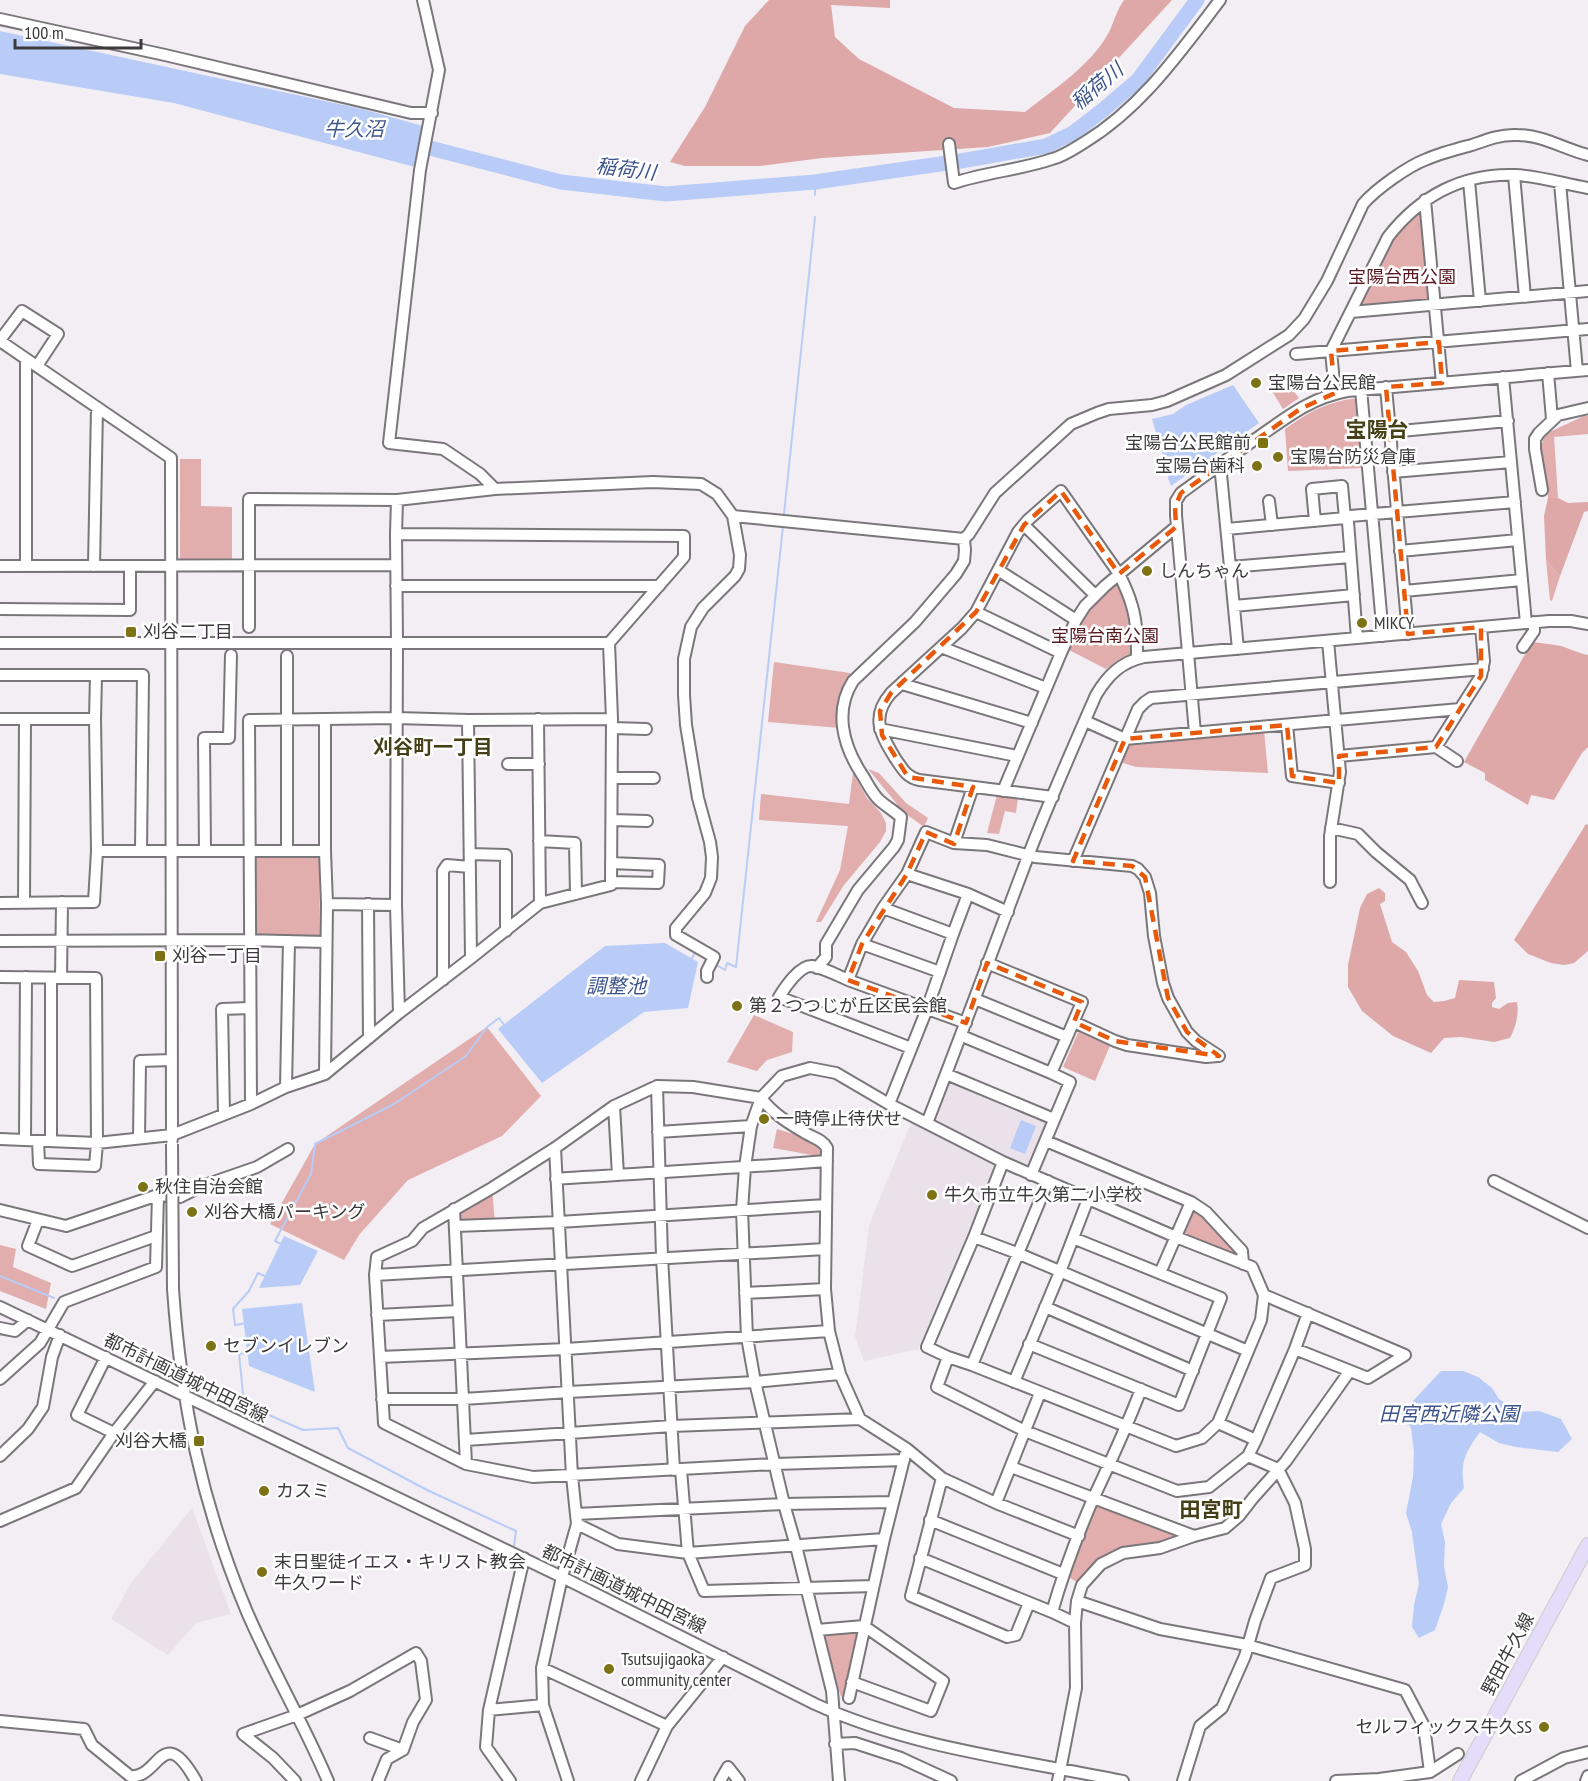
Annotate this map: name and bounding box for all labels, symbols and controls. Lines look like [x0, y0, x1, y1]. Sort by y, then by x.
scale bar [15, 12, 141, 50]
text: 100 m [24, 21, 64, 44]
water label: 稲荷川 [1066, 55, 1130, 115]
water label: 牛久沼 [324, 116, 387, 142]
water label: 稲荷川 [595, 152, 659, 186]
park label: 宝陽台西公園 [1348, 265, 1456, 288]
place label: 宝陽台公民館 [1268, 371, 1376, 394]
marker: 宝陽台公民館 [1249, 376, 1263, 390]
district label: 宝陽台 [1346, 416, 1409, 443]
place label: 宝陽台公民館前 [1125, 431, 1251, 454]
marker: 宝陽台公民館前 [1256, 436, 1270, 450]
place label: 宝陽台防災倉庫 [1290, 445, 1416, 468]
marker: 宝陽台防災倉庫 [1271, 450, 1285, 464]
place label: 宝陽台歯科 [1155, 454, 1245, 477]
marker: 宝陽台歯科 [1250, 459, 1264, 473]
place label: しんちゃん [1159, 559, 1249, 582]
marker: しんちゃん [1140, 564, 1154, 578]
place label: MIKCY [1374, 611, 1415, 634]
marker: MIKCY [1355, 616, 1369, 630]
place label: 刈谷二丁目 [143, 620, 233, 643]
park label: 宝陽台南公園 [1051, 624, 1159, 647]
marker: 刈谷二丁目 [124, 625, 138, 639]
district label: 刈谷町一丁目 [373, 734, 493, 760]
place label: 刈谷一丁目 [172, 944, 262, 967]
marker: 刈谷一丁目 [153, 949, 167, 963]
water label: 調整池 [586, 973, 648, 999]
place label: 第２つつじが丘区民会館 [749, 994, 947, 1017]
marker: 第２つつじが丘区民会館 [730, 999, 744, 1013]
place label: 一時停止待伏せ [776, 1107, 902, 1130]
marker: 一時停止待伏せ [757, 1112, 771, 1126]
place label: 秋住自治会館 [155, 1175, 263, 1198]
marker: 秋住自治会館 [136, 1180, 150, 1194]
place label: 牛久市立牛久第二小学校 [944, 1183, 1142, 1206]
marker: 牛久市立牛久第二小学校 [925, 1188, 939, 1202]
place label: 刈谷大橋パーキング [204, 1200, 365, 1223]
marker: 刈谷大橋パーキング [185, 1205, 199, 1219]
street label: 都市計画道城中田宮線 [100, 1328, 272, 1427]
place label: セブンイレブン [223, 1334, 349, 1357]
marker: セブンイレブン [204, 1339, 218, 1353]
water label: 田宮西近隣公園 [1379, 1401, 1522, 1427]
place label: 刈谷大橋 [115, 1429, 187, 1452]
marker: 刈谷大橋 [192, 1434, 206, 1448]
place label: カスミ [276, 1479, 330, 1502]
marker: カスミ [257, 1484, 271, 1498]
district label: 田宮町 [1180, 1496, 1243, 1523]
street label: 都市計画道城中田宮線 [538, 1539, 710, 1638]
place label: 末日聖徒イエス・キリスト教会 牛久ワード [274, 1550, 526, 1594]
marker: 末日聖徒イエス・キリスト教会 牛久ワード [255, 1565, 269, 1579]
street label: 野田牛久線 [1476, 1609, 1539, 1699]
place label: Tsutsujigaoka community center [621, 1647, 732, 1691]
marker: Tsutsujigaoka community center [602, 1662, 616, 1676]
place label: セルフィックス牛久SS [1355, 1715, 1532, 1738]
marker: セルフィックス牛久SS [1537, 1720, 1551, 1734]

